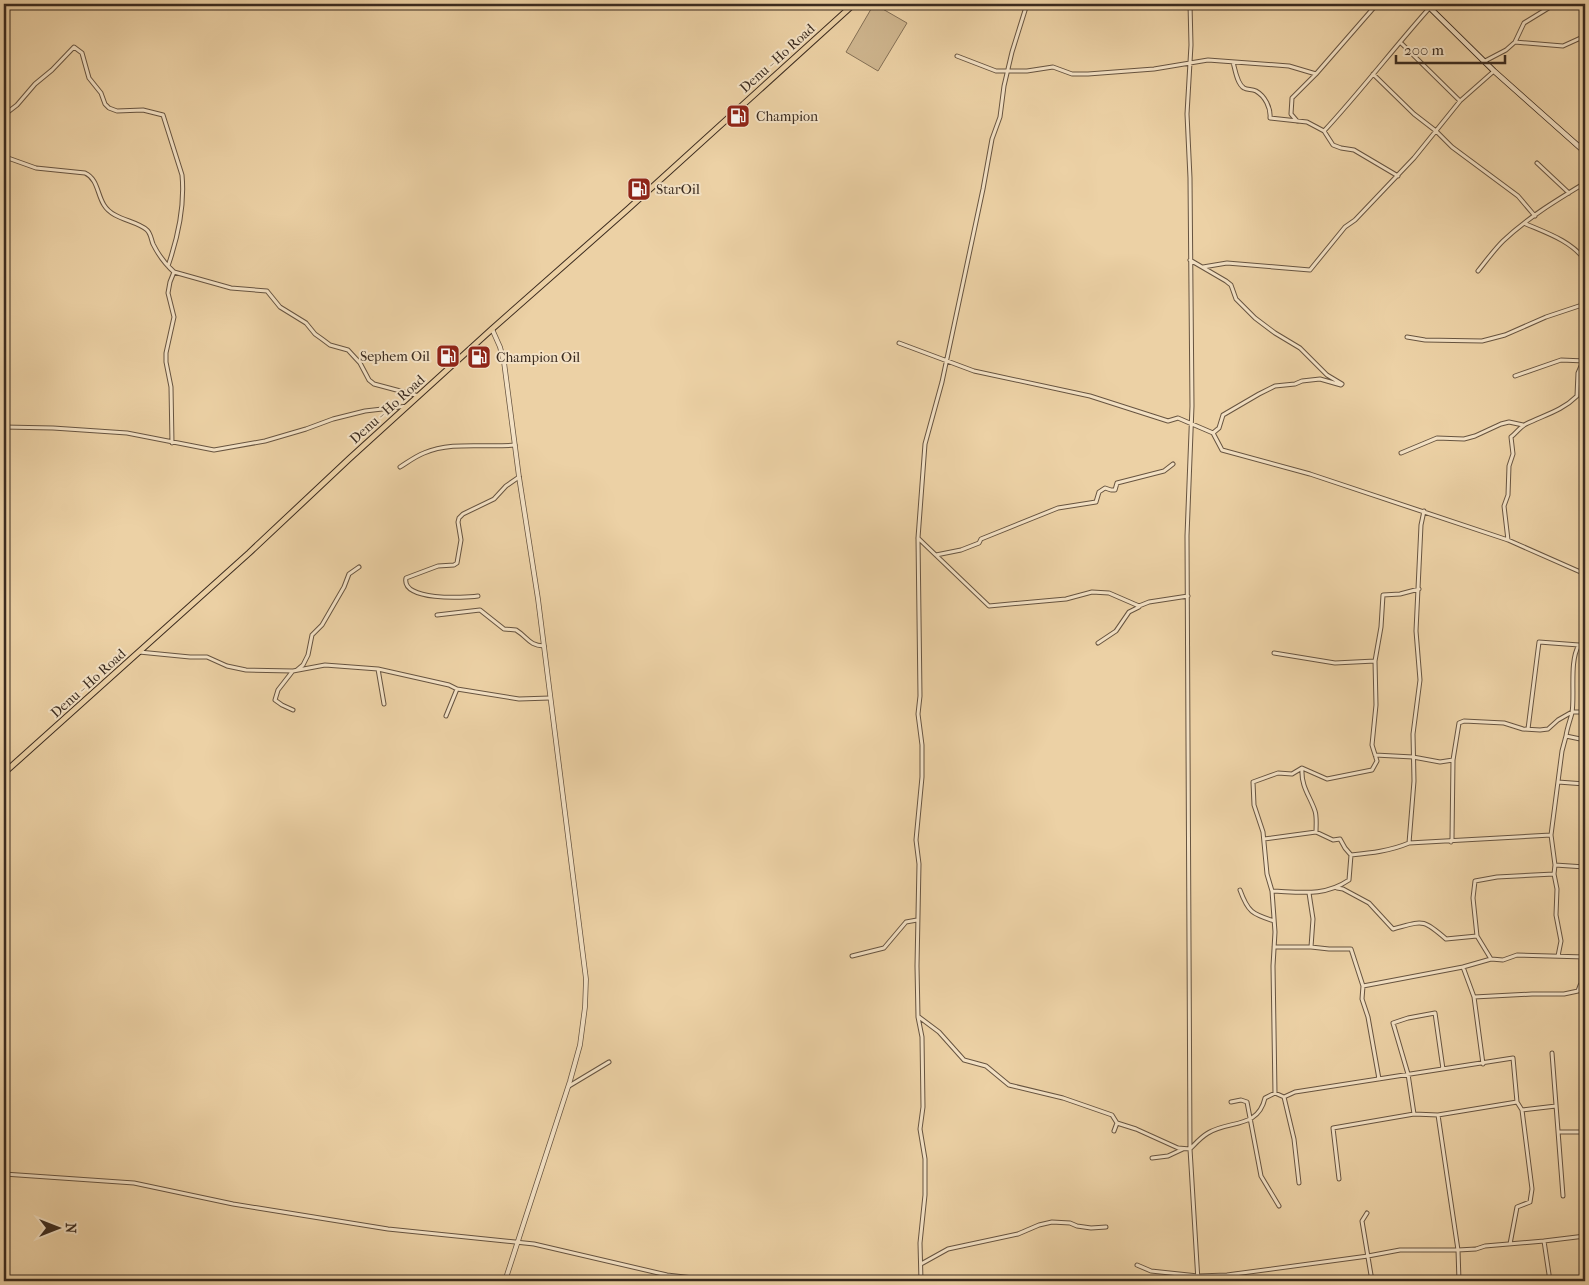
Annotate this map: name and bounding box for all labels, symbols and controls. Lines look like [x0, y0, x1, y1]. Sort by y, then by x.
street label: Denu - Ho Road [736, 20, 819, 97]
scale bar [1396, 32, 1505, 64]
text: 200 m [1404, 41, 1444, 59]
fuel station icon: Champion [725, 103, 751, 129]
place label: Champion [756, 108, 818, 125]
fuel station icon: StarOil [626, 176, 652, 202]
place label: StarOil [656, 181, 700, 198]
fuel station icon: Sephem Oil [435, 343, 461, 369]
fuel station icon: Champion Oil [466, 344, 492, 370]
place label: Sephem Oil [360, 348, 430, 365]
place label: Champion Oil [496, 349, 580, 366]
street label: Denu - Ho Road [346, 371, 429, 448]
street label: Denu - Ho Road [47, 645, 130, 722]
north arrow [32, 1202, 82, 1252]
text: N [62, 1223, 79, 1234]

